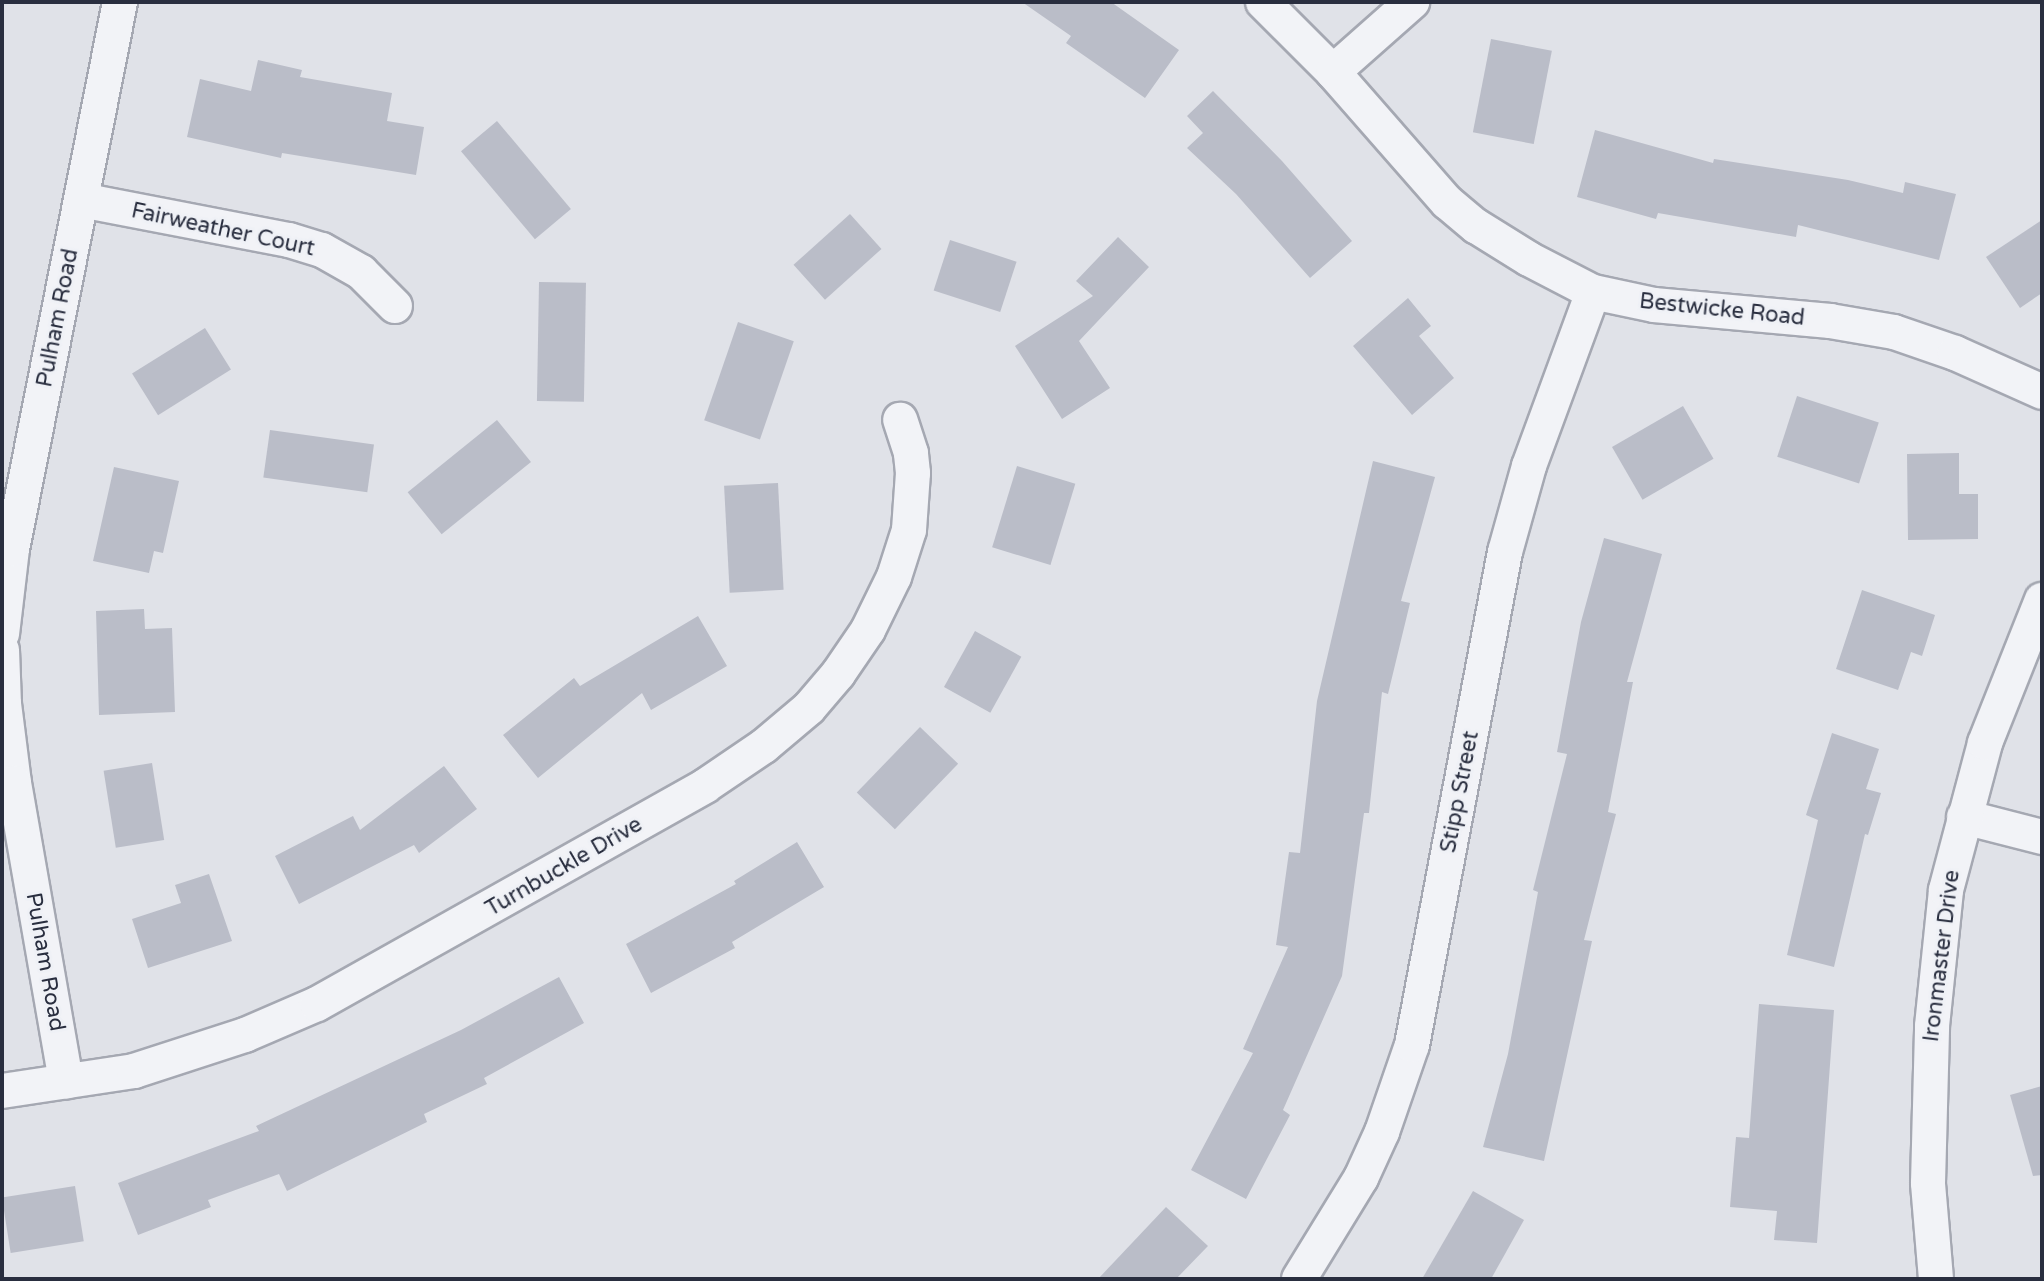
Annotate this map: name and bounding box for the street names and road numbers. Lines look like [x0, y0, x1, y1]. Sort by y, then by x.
street label: Fairweather Court [129, 198, 317, 262]
street label: Pulham Road [32, 247, 84, 389]
street label: Bestwicke Road [1638, 288, 1806, 332]
street label: Stipp Street [1435, 729, 1485, 855]
street label: Turnbuckle Drive [481, 812, 647, 922]
street label: Ironmaster Drive [1918, 869, 1966, 1043]
street label: Pulham Road [20, 891, 70, 1033]

